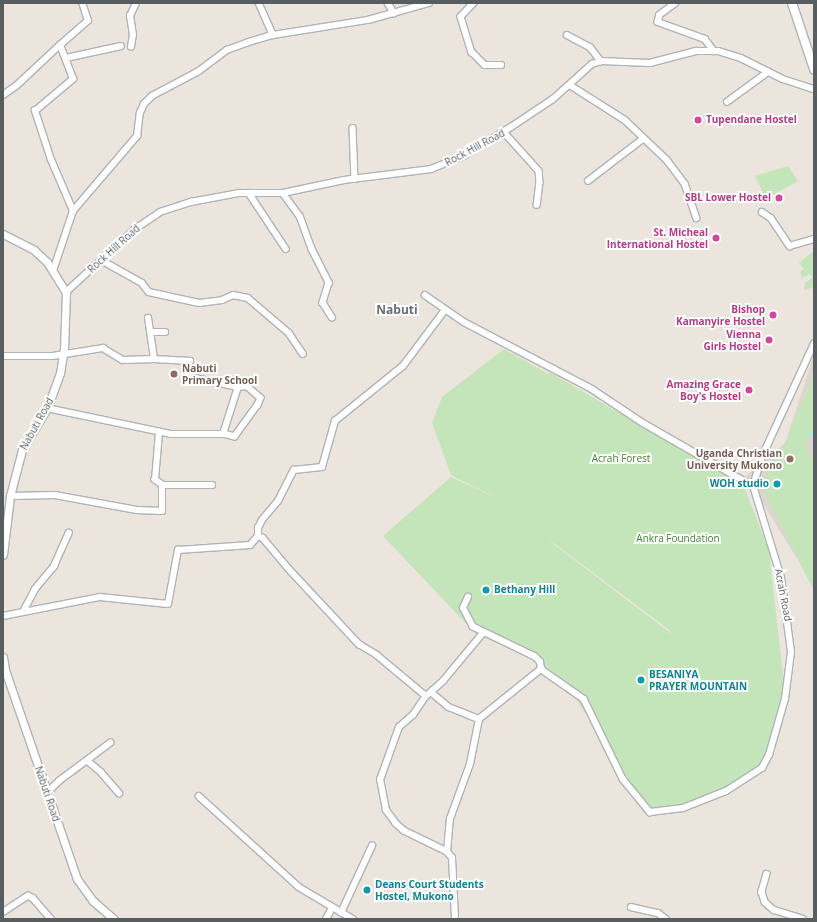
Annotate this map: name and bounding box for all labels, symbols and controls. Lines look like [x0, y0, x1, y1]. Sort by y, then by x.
place label: Tupendane Hostel [706, 114, 797, 126]
marker: Tupendane Hostel [693, 115, 703, 125]
street label: Rock Hill Road [443, 127, 507, 169]
place label: SBL Lower Hostel [685, 192, 771, 204]
marker: SBL Lower Hostel [774, 193, 784, 203]
street label: Rock Hill Road [85, 222, 143, 276]
place label: St. Micheal International Hostel [607, 226, 708, 250]
marker: St. Micheal International Hostel [711, 233, 721, 243]
district label: Nabuti [376, 303, 418, 317]
place label: Bishop Kamanyire Hostel [676, 303, 765, 326]
marker: Bishop Kamanyire Hostel [768, 310, 778, 320]
place label: Vienna Girls Hostel [703, 328, 761, 352]
marker: Vienna Girls Hostel [764, 335, 774, 345]
place label: Nabuti Primary School [182, 362, 257, 386]
marker: Nabuti Primary School [169, 369, 179, 379]
place label: Amazing Grace Boy's Hostel [667, 378, 741, 402]
marker: Amazing Grace Boy's Hostel [744, 385, 754, 395]
street label: Nabuti Road [18, 396, 56, 452]
place label: Uganda Christian University Mukono [687, 447, 782, 470]
park label: Acrah Forest [592, 453, 650, 465]
marker: Uganda Christian University Mukono [785, 454, 795, 464]
place label: WOH studio [710, 478, 769, 490]
marker: WOH studio [772, 479, 782, 489]
park label: Ankra Foundation [636, 533, 720, 545]
street label: Acrah Road [772, 568, 794, 622]
place label: Bethany Hill [494, 584, 555, 596]
marker: Bethany Hill [481, 585, 491, 595]
place label: BESANIYA PRAYER MOUNTAIN [649, 668, 747, 692]
marker: BESANIYA PRAYER MOUNTAIN [636, 675, 646, 685]
street label: Nabuti Road [32, 765, 62, 823]
place label: Deans Court Students Hostel, Mukono [375, 878, 484, 902]
marker: Deans Court Students Hostel, Mukono [362, 885, 372, 895]

